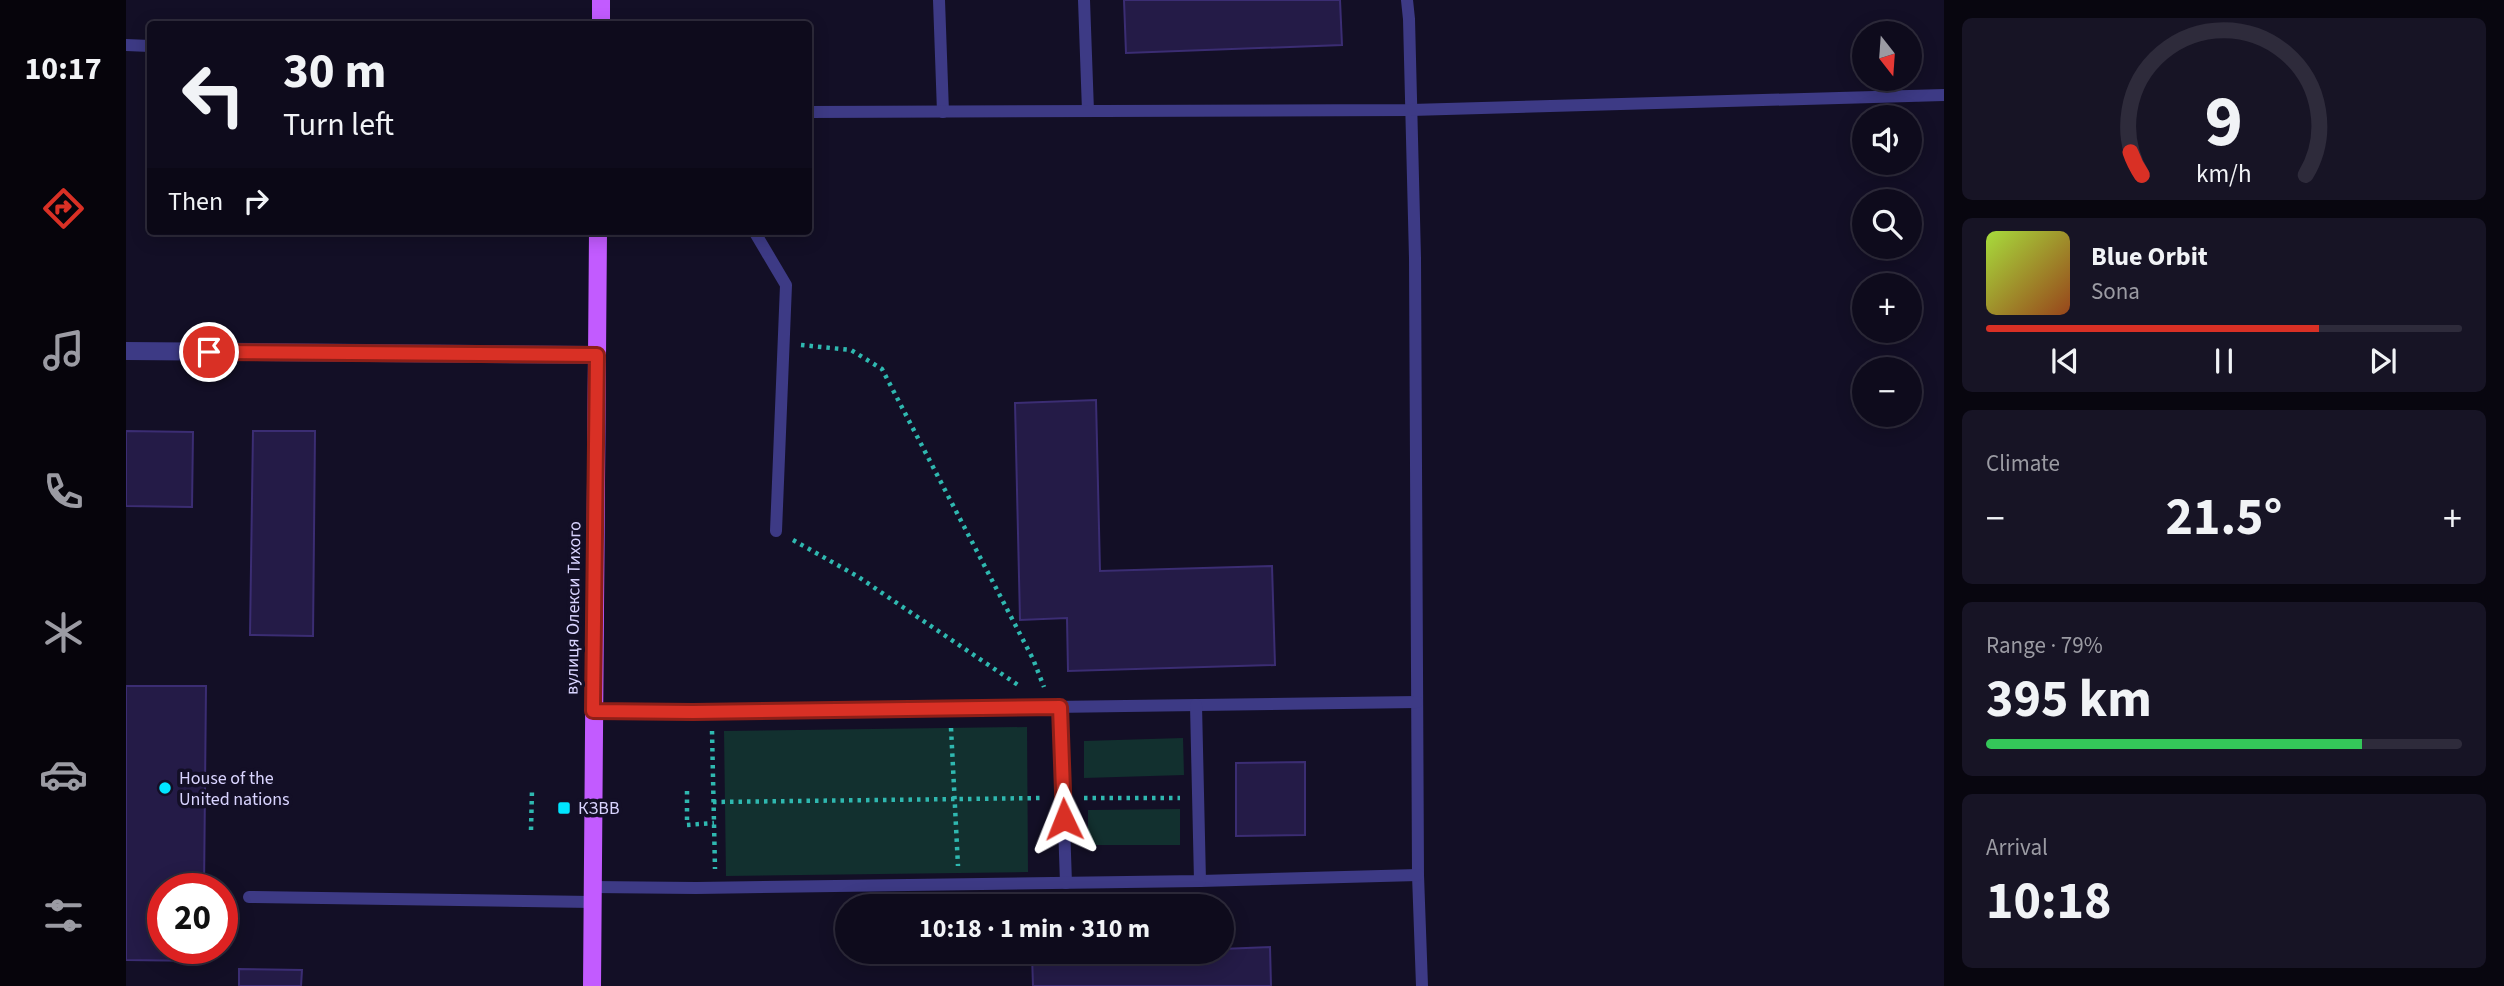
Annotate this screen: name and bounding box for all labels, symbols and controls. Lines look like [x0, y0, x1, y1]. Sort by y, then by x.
north arrow [1852, 21, 1922, 91]
map controls [1852, 21, 1922, 427]
text: 30 m [283, 37, 387, 107]
text: 10:17 [24, 46, 102, 92]
icon: left [168, 49, 259, 140]
text: 9 [2205, 70, 2243, 174]
text: Turn left [283, 102, 394, 148]
button: sound [1852, 105, 1922, 175]
text: km/h [2196, 156, 2252, 192]
icon: right [237, 182, 275, 220]
text: Then [168, 183, 223, 220]
icon: directions [39, 184, 88, 233]
button: search [1852, 189, 1922, 259]
text: Blue Orbit [2091, 238, 2208, 275]
button: + [1852, 273, 1922, 343]
text: Sona [2091, 275, 2140, 308]
pin [179, 322, 239, 382]
icon: music [39, 326, 88, 375]
icon: arrive [190, 333, 228, 371]
icon: previous [2046, 342, 2084, 380]
icon: pause [2205, 342, 2243, 380]
icon: next [2364, 342, 2402, 380]
button: − [1852, 357, 1922, 427]
text: Climate [1986, 447, 2060, 480]
icon: phone [39, 467, 88, 516]
text: 21.5° [2166, 481, 2282, 555]
text: − [1986, 492, 2005, 546]
text: + [2443, 492, 2462, 546]
street label: вулиця Олекси Тихого [559, 521, 588, 695]
icon: climate [39, 608, 88, 657]
text: Range · 79% [1986, 629, 2103, 662]
text: 395 km [1986, 663, 2152, 737]
icon: car [39, 750, 88, 799]
place label: House of the United nations [179, 766, 290, 812]
marker: House of the United nations [157, 780, 173, 796]
position arrow [1027, 782, 1101, 856]
place label: КЗВВ [578, 796, 620, 821]
marker: КЗВВ [556, 800, 572, 816]
text: Arrival [1986, 831, 2048, 864]
text: 10:18 [1986, 865, 2111, 939]
speed limit sign: 20 [147, 873, 238, 964]
icon: filters [39, 891, 88, 940]
text: 10:18 · 1 min · 310 m [919, 910, 1150, 947]

